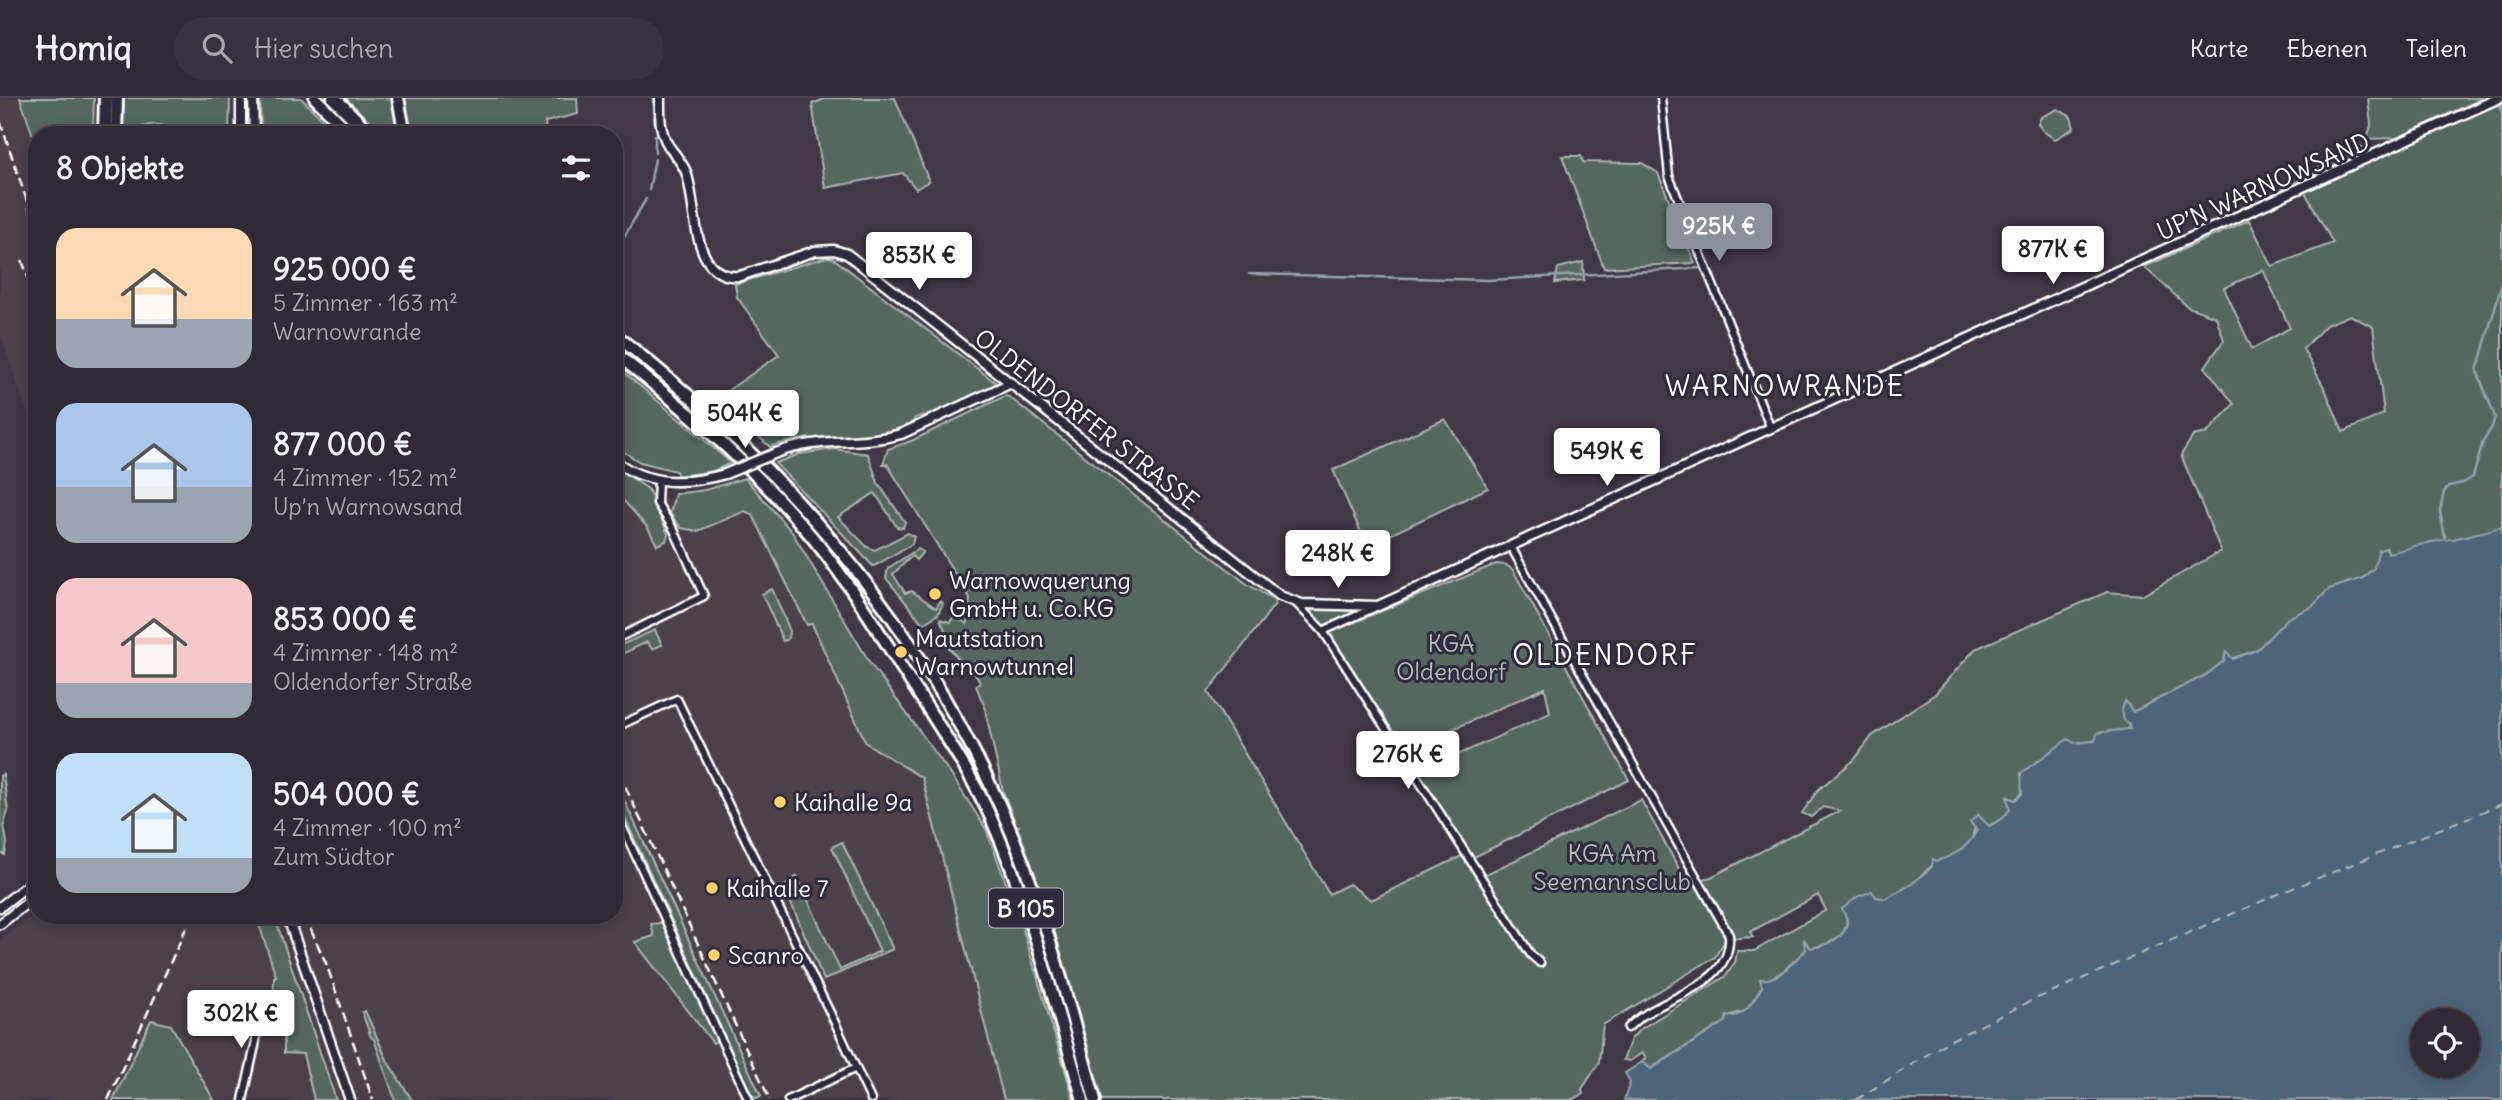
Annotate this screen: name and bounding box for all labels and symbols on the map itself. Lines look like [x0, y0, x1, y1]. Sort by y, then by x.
street label: UP’N WARNOWSAND [2152, 126, 2374, 246]
pin: 925K € [1662, 204, 1776, 263]
pin: 877K € [1996, 226, 2110, 286]
pin: 853K € [862, 232, 976, 292]
street label: OLDENDORFER STRASSE [969, 322, 1205, 516]
district label: WARNOWRANDE [1665, 368, 1905, 404]
pin: 504K € [688, 390, 802, 450]
pin: 549K € [1550, 428, 1664, 488]
pin: 248K € [1281, 531, 1395, 590]
place label: Warnowquerung GmbH u. Co.KG [949, 565, 1131, 623]
marker: Warnowquerung GmbH u. Co.KG [927, 586, 943, 602]
place label: Mautstation Warnowtunnel [915, 623, 1074, 681]
park label: KGA Oldendorf [1396, 628, 1507, 686]
district label: OLDENDORF [1512, 637, 1698, 673]
marker: Mautstation Warnowtunnel [893, 644, 909, 660]
pin: 276K € [1351, 732, 1465, 791]
place label: Kaihalle 9a [794, 787, 912, 817]
marker: Kaihalle 9a [772, 794, 788, 810]
park label: KGA Am Seemannsclub [1533, 838, 1691, 896]
place label: Kaihalle 7 [726, 873, 829, 903]
marker: Kaihalle 7 [704, 880, 720, 896]
road number: B 105 [989, 888, 1063, 928]
place label: Scanro [728, 940, 804, 970]
marker: Scanro [706, 947, 722, 963]
pin: 302K € [184, 990, 298, 1050]

